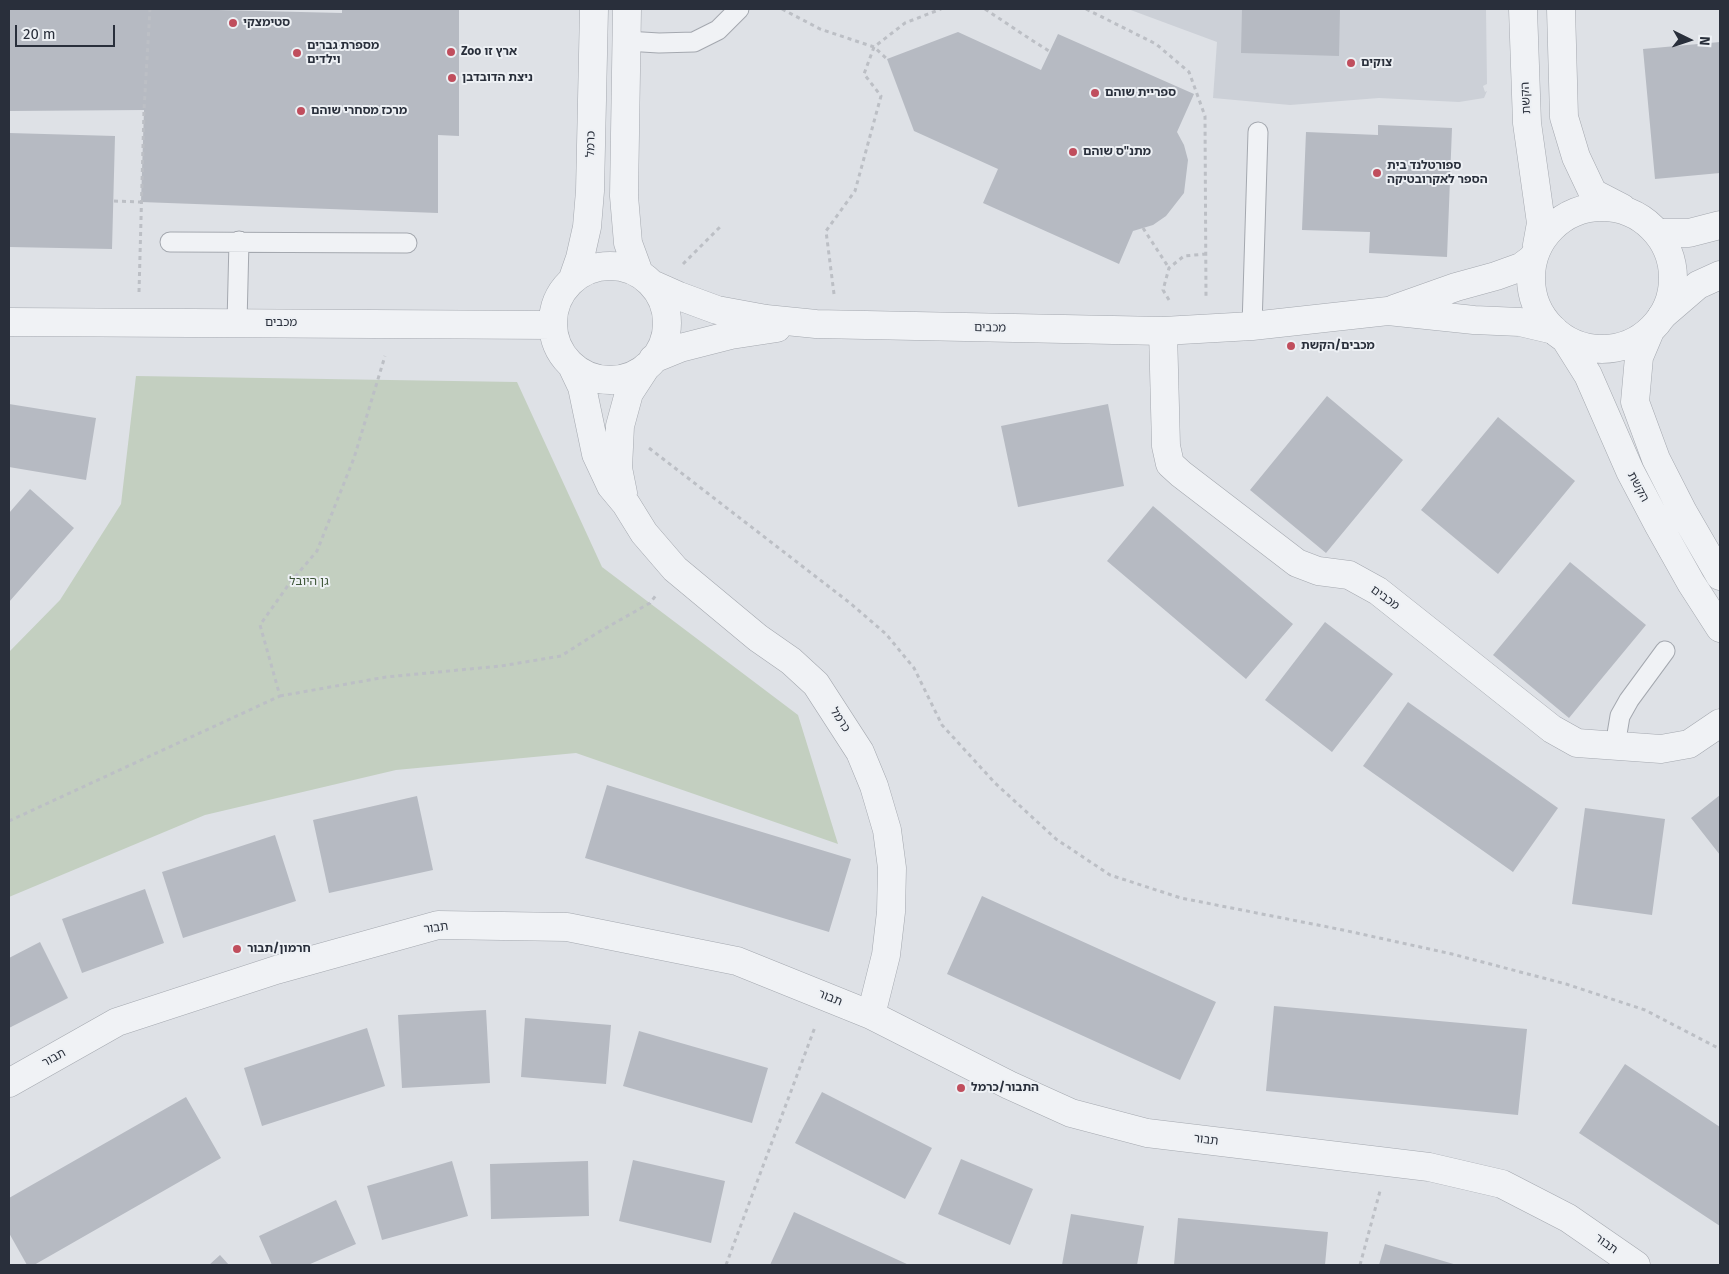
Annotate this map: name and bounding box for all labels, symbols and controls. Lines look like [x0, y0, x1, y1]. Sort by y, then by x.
scale bar [18, 15, 118, 47]
north arrow [1664, 15, 1714, 65]
place label: סטימצקי [243, 16, 290, 30]
marker: סטימצקי [227, 17, 239, 29]
text: 20 m [23, 25, 56, 43]
text: N [1696, 36, 1713, 46]
place label: מספרת גברים וילדים [307, 39, 379, 67]
place label: Zoo ארץ זו [461, 45, 517, 59]
marker: Zoo ארץ זו [445, 46, 457, 58]
marker: מספרת גברים וילדים [291, 47, 303, 59]
place label: צוקים [1361, 56, 1392, 70]
marker: צוקים [1345, 57, 1357, 69]
place label: ניצת הדובדבן [462, 71, 533, 85]
marker: ניצת הדובדבן [446, 72, 458, 84]
street label: הקשת [1518, 82, 1534, 114]
place label: ספריית שוהם [1105, 86, 1176, 100]
marker: ספריית שוהם [1089, 87, 1101, 99]
place label: מרכז מסחרי שוהם [311, 104, 407, 118]
marker: מרכז מסחרי שוהם [295, 105, 307, 117]
street label: כרמל [584, 131, 598, 157]
place label: מתנ"ס שוהם [1083, 145, 1151, 159]
marker: מתנ"ס שוהם [1067, 146, 1079, 158]
place label: ספורטלנד בית הספר לאקרובטיקה [1387, 159, 1488, 187]
marker: ספורטלנד בית הספר לאקרובטיקה [1371, 167, 1383, 179]
street label: מכבים [265, 316, 297, 330]
street label: מכבים [974, 321, 1006, 335]
place label: מכבים/הקשת [1301, 339, 1375, 353]
marker: מכבים/הקשת [1285, 340, 1297, 352]
street label: הקשת [1624, 469, 1652, 505]
park label: גן היובל [289, 575, 329, 589]
street label: מכבים [1368, 583, 1402, 613]
street label: כרמל [827, 705, 853, 735]
street label: תבור [423, 919, 449, 937]
place label: חרמון/תבור [247, 942, 311, 956]
marker: חרמון/תבור [231, 943, 243, 955]
street label: תבור [816, 987, 844, 1009]
street label: תבור [40, 1046, 68, 1070]
place label: התבור/כרמל [971, 1081, 1039, 1095]
marker: התבור/כרמל [955, 1082, 967, 1094]
street label: תבור [1193, 1131, 1219, 1149]
street label: תבור [1592, 1231, 1620, 1257]

